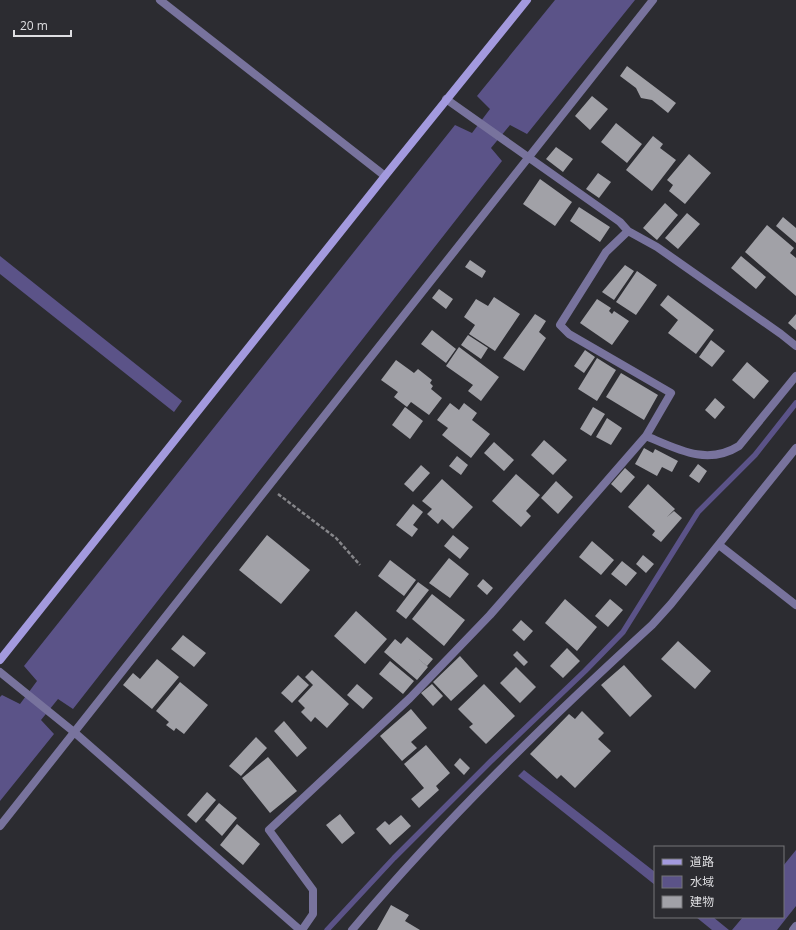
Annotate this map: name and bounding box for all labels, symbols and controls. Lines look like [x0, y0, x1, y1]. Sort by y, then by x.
scale bar [14, 12, 71, 38]
text: 20 m [20, 17, 48, 34]
legend [654, 846, 784, 918]
text: 道路 [690, 853, 714, 870]
text: 水域 [690, 873, 714, 890]
text: 建物 [690, 893, 714, 910]

